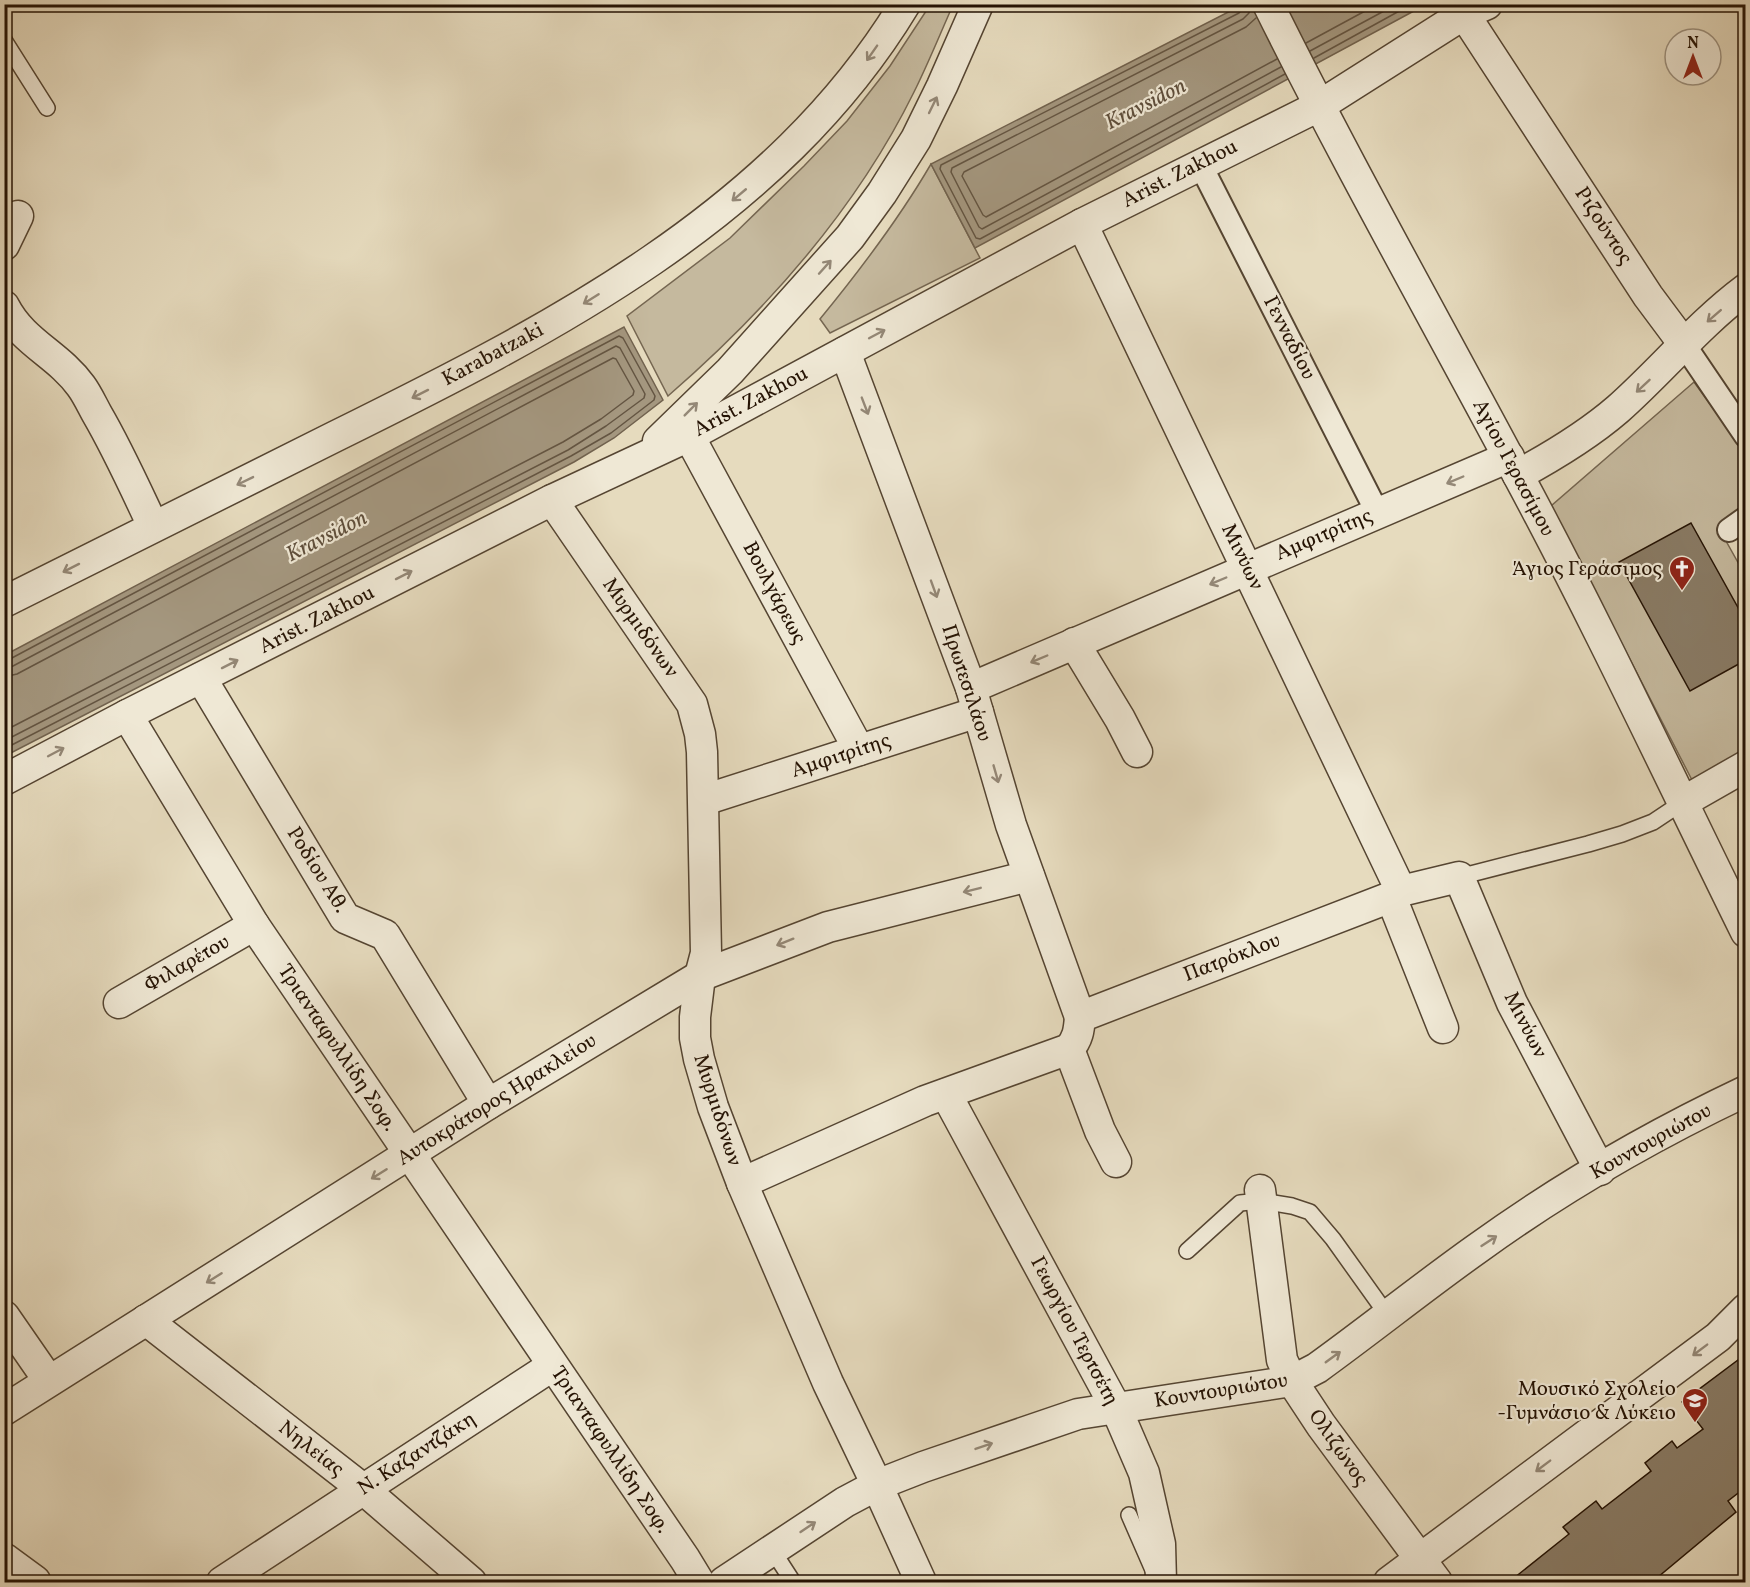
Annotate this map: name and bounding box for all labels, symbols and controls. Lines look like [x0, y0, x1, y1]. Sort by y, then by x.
north arrow [1663, 27, 1723, 87]
text: N [1687, 33, 1699, 55]
one-way arrow [866, 44, 878, 60]
water label: Kravsidon [1100, 71, 1192, 139]
one-way arrow [928, 97, 939, 115]
street label: Arist. Zakhou [1117, 132, 1243, 216]
street label: Ριζούντος [1567, 181, 1639, 271]
one-way arrow [731, 188, 747, 201]
one-way arrow [818, 260, 832, 275]
street label: Γενναδίου [1256, 291, 1322, 385]
one-way arrow [582, 293, 599, 306]
one-way arrow [1707, 309, 1722, 323]
street label: Karabatzaki [437, 316, 549, 394]
one-way arrow [867, 328, 885, 339]
street label: Arist. Zakhou [689, 360, 813, 444]
one-way arrow [1635, 379, 1650, 393]
one-way arrow [412, 388, 429, 400]
street label: Αγίου Γερασίμου [1465, 394, 1561, 542]
one-way arrow [861, 397, 872, 415]
one-way arrow [684, 402, 699, 417]
one-way arrow [1446, 474, 1464, 486]
one-way arrow [237, 475, 255, 487]
street label: Αμφιτρίτης [1271, 502, 1377, 568]
water label: Kravsidon [281, 503, 373, 571]
street label: Μινύων [1214, 519, 1270, 595]
street label: Βουλγάρεως [735, 537, 813, 649]
church icon: Άγιος Γεράσιμος [1667, 554, 1697, 592]
place label: Άγιος Γεράσιμος [1512, 555, 1662, 584]
one-way arrow [62, 562, 80, 574]
one-way arrow [394, 569, 412, 581]
street label: Μυρμιδόνων [595, 572, 685, 684]
one-way arrow [1209, 576, 1227, 588]
street label: Arist. Zakhou [254, 578, 380, 662]
one-way arrow [929, 579, 940, 598]
street label: Πρωτεσιλάου [933, 621, 999, 745]
one-way arrow [1030, 653, 1048, 665]
one-way arrow [220, 657, 238, 669]
street label: Αμφιτρίτης [788, 726, 894, 786]
one-way arrow [47, 746, 65, 758]
one-way arrow [991, 764, 1002, 783]
street label: Ροδίου Αθ. [279, 821, 355, 919]
one-way arrow [963, 885, 982, 897]
street label: Πατρόκλου [1179, 926, 1285, 990]
street label: Φιλαρέτου [139, 928, 235, 1000]
one-way arrow [776, 938, 794, 949]
street label: Τριανταφυλλίδη Σοφ. [270, 959, 404, 1137]
street label: Μινύων [1496, 987, 1554, 1063]
street label: Αυτοκράτορος Ηρακλείου [392, 1027, 602, 1173]
street label: Μυρμιδόνων [685, 1050, 749, 1170]
street label: Κουντουριώτου [1585, 1097, 1717, 1187]
one-way arrow [371, 1168, 388, 1180]
one-way arrow [1480, 1234, 1497, 1246]
street label: Γεωργίου Τερτσέτη [1022, 1251, 1126, 1411]
one-way arrow [206, 1272, 223, 1284]
one-way arrow [1692, 1344, 1708, 1356]
one-way arrow [1324, 1351, 1340, 1363]
street label: Τριανταφυλλίδη Σοφ. [543, 1361, 677, 1539]
street label: Κουντουριώτου [1152, 1366, 1290, 1416]
place label: Μουσικό Σχολείο -Γυμνάσιο & Λύκειο [1497, 1375, 1676, 1428]
school or university icon: Μουσικό Σχολείο -Γυμνάσιο & Λύκειο [1680, 1386, 1710, 1424]
street label: Ολιζώνος [1301, 1404, 1375, 1492]
street label: Ν. Καζαντζάκη [352, 1405, 482, 1503]
street label: Νηλείας [272, 1414, 350, 1484]
one-way arrow [974, 1439, 993, 1450]
one-way arrow [1536, 1460, 1552, 1472]
one-way arrow [800, 1521, 816, 1533]

